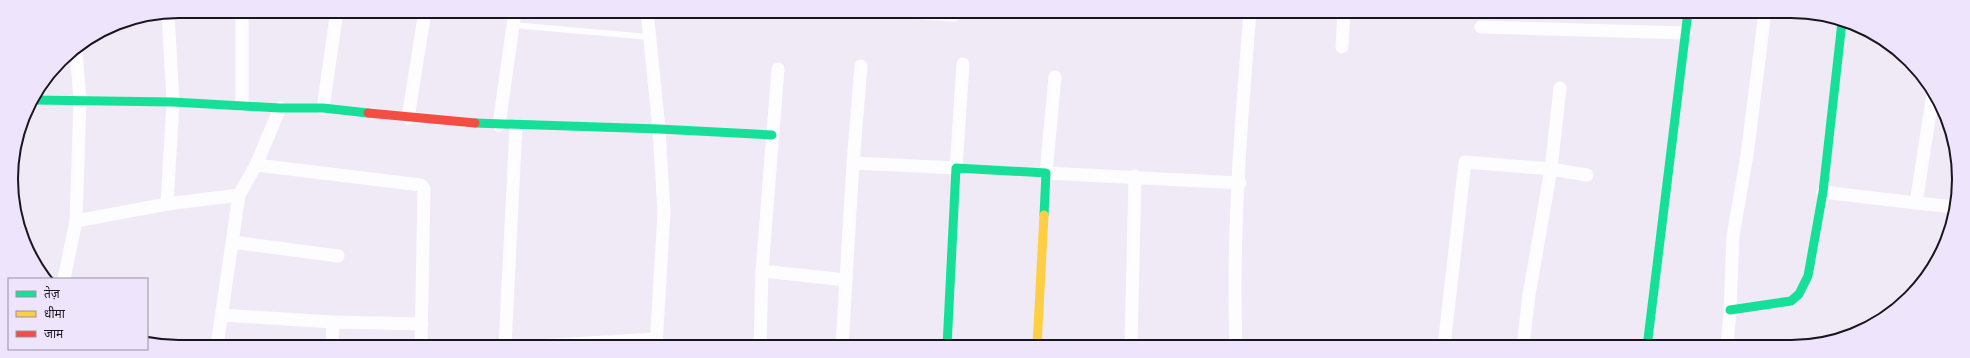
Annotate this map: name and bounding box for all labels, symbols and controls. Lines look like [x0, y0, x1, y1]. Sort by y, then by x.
legend [8, 278, 148, 350]
text: तेज़ [44, 286, 61, 302]
text: धीमा [44, 306, 66, 322]
text: जाम [44, 327, 64, 342]

